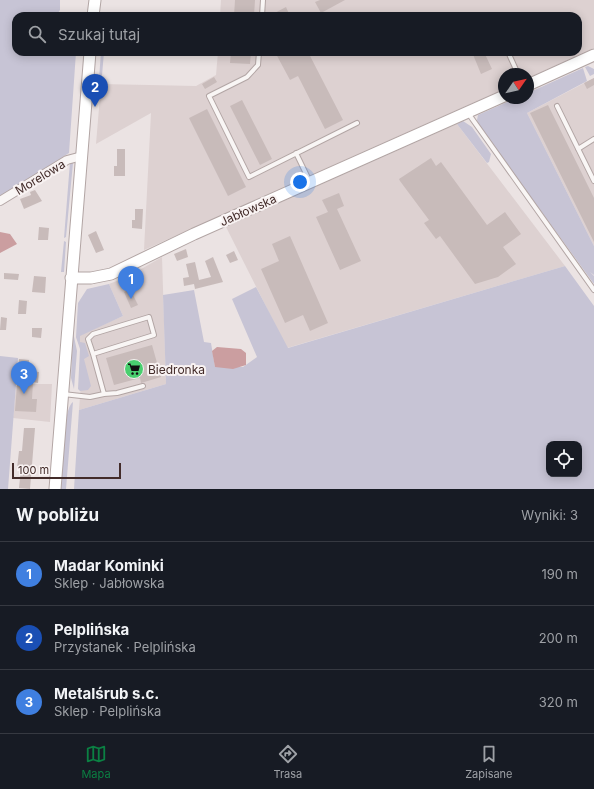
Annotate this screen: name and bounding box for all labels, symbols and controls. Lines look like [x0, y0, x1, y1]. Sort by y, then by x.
search box [12, 12, 582, 56]
icon: search [26, 23, 48, 45]
text: Szukaj tutaj [58, 25, 140, 44]
north arrow [498, 68, 534, 104]
pin: 2 [82, 74, 108, 107]
street label: Morelowa [12, 156, 68, 198]
your location [290, 172, 310, 192]
street label: Jabłowska [217, 191, 279, 229]
pin: 1 [118, 266, 144, 299]
supermarket icon: Biedronka [123, 358, 145, 380]
pin: 3 [11, 361, 37, 394]
place label: Biedronka [148, 362, 205, 377]
map controls [546, 441, 582, 477]
button: locate [546, 441, 582, 477]
scale bar [12, 461, 121, 480]
text: 100 m [18, 463, 49, 477]
text: W pobliżu [16, 505, 99, 525]
text: Wyniki: 3 [521, 507, 578, 523]
text: Madar Kominki [54, 556, 164, 575]
text: 1 [26, 566, 32, 582]
text: 190 m [541, 566, 578, 582]
text: Sklep · Jabłowska [54, 575, 165, 591]
text: Pelplińska [54, 620, 129, 639]
text: 2 [25, 630, 33, 646]
text: 200 m [539, 630, 578, 646]
text: Przystanek · Pelplińska [54, 639, 196, 655]
text: Metalśrub s.c. [54, 684, 159, 703]
text: 3 [25, 694, 33, 710]
text: 320 m [539, 694, 578, 710]
text: Sklep · Pelplińska [54, 703, 161, 719]
tab: Mapa [81, 743, 111, 781]
tab: Trasa [273, 743, 302, 781]
tab: Zapisane [465, 743, 513, 781]

